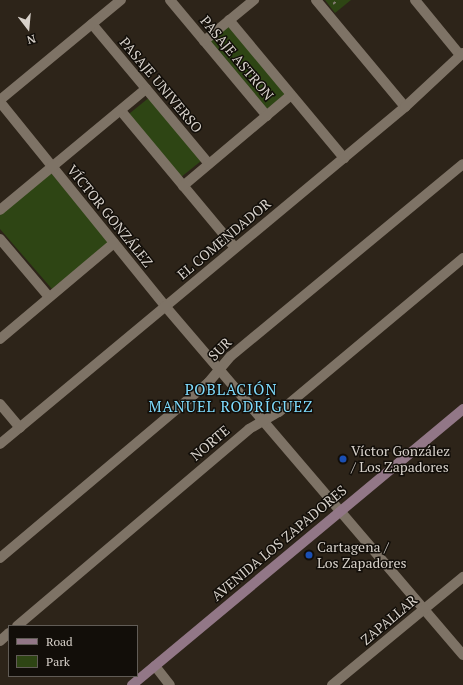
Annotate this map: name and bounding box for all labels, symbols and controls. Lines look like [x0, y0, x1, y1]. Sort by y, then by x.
north arrow [8, 8, 48, 48]
street label: PASAJE ASTRON [197, 12, 277, 104]
text: N [25, 32, 37, 47]
street label: PASAJE UNIVERSO [116, 34, 206, 136]
street label: VÍCTOR GONZÁLEZ [64, 162, 156, 270]
street label: EL COMENDADOR [174, 195, 274, 283]
street label: SUR [205, 334, 235, 364]
district label: POBLACIÓN MANUEL RODRÍGUEZ [149, 380, 313, 415]
street label: NORTE [187, 422, 233, 464]
place label: Víctor González / Los Zapadores [351, 443, 450, 476]
marker: Víctor González / Los Zapadores [338, 454, 348, 464]
street label: AVENIDA LOS ZAPADORES [208, 482, 350, 604]
place label: Cartagena / Los Zapadores [317, 539, 406, 572]
marker: Cartagena / Los Zapadores [304, 550, 314, 560]
street label: ZAPALLAR [357, 592, 421, 648]
legend [8, 625, 138, 677]
text: Road [46, 634, 73, 649]
text: Park [46, 654, 70, 669]

